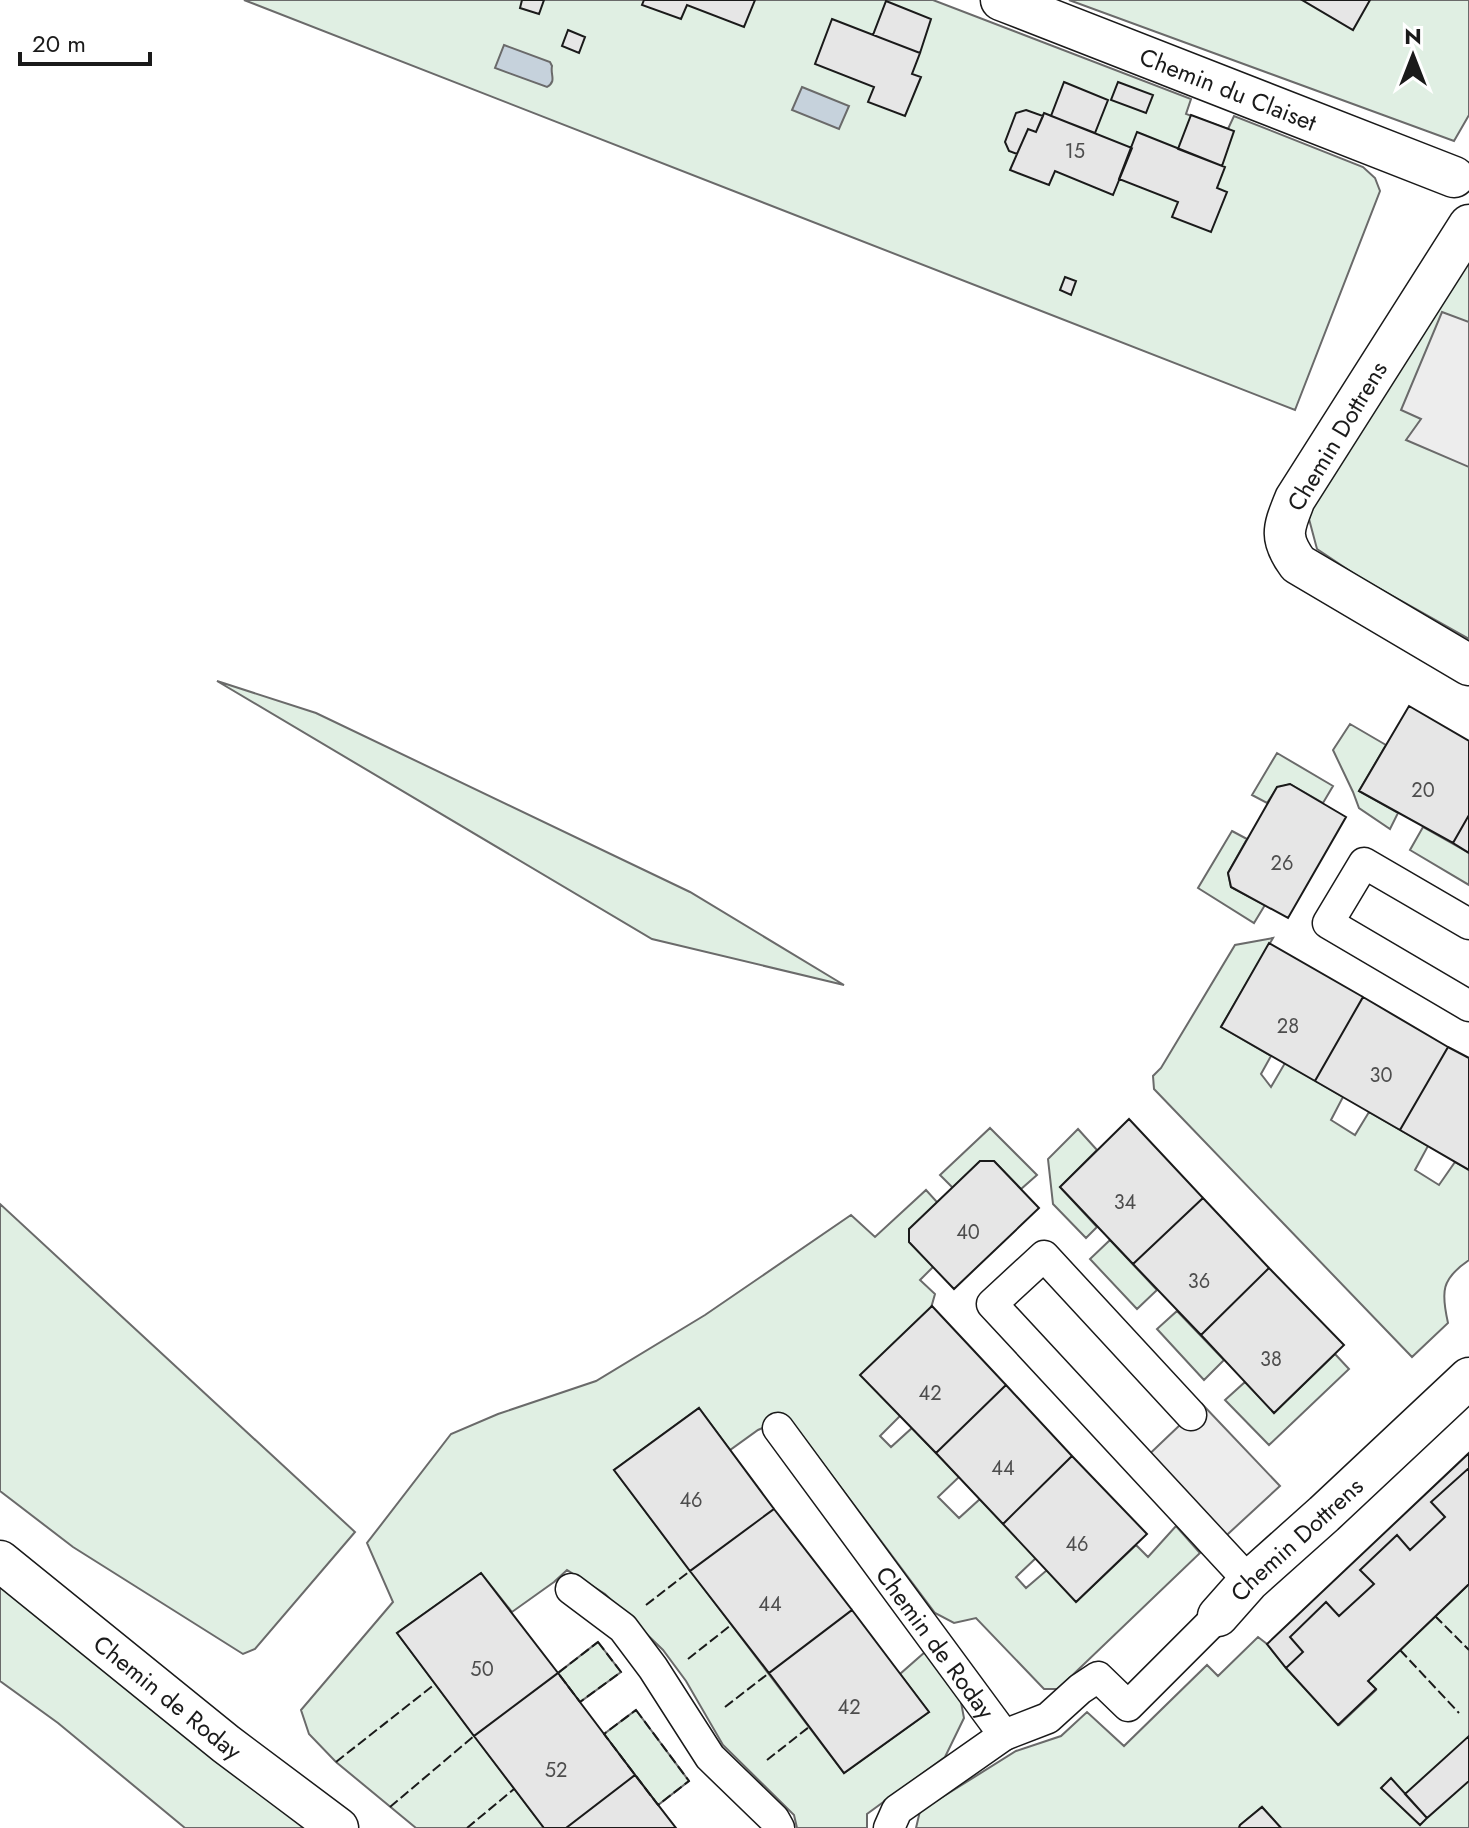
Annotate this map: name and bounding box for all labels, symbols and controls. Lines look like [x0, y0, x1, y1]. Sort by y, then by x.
scale bar [20, 16, 150, 66]
north arrow [1373, 16, 1453, 96]
text: N [1404, 20, 1422, 52]
text: 20 m [32, 26, 86, 61]
street label: Chemin du Claiset [1135, 38, 1322, 139]
house number: 15 [1065, 137, 1085, 166]
street label: Chemin Dottrens [1278, 354, 1396, 518]
house number: 20 [1411, 776, 1435, 805]
house number: 26 [1271, 849, 1293, 878]
house number: 28 [1277, 1012, 1299, 1041]
house number: 30 [1370, 1061, 1392, 1090]
house number: 34 [1114, 1188, 1137, 1217]
house number: 40 [956, 1218, 980, 1247]
house number: 36 [1188, 1267, 1210, 1296]
house number: 38 [1260, 1345, 1282, 1374]
house number: 42 [918, 1379, 942, 1408]
house number: 44 [991, 1454, 1015, 1483]
street label: Chemin Dottrens [1222, 1469, 1371, 1609]
house number: 46 [679, 1486, 703, 1515]
house number: 46 [1065, 1530, 1089, 1559]
street label: Chemin de Roday [868, 1559, 1004, 1726]
house number: 44 [758, 1590, 782, 1619]
street label: Chemin de Roday [86, 1626, 250, 1768]
house number: 50 [470, 1655, 494, 1684]
house number: 42 [837, 1693, 861, 1722]
house number: 52 [545, 1756, 567, 1785]

